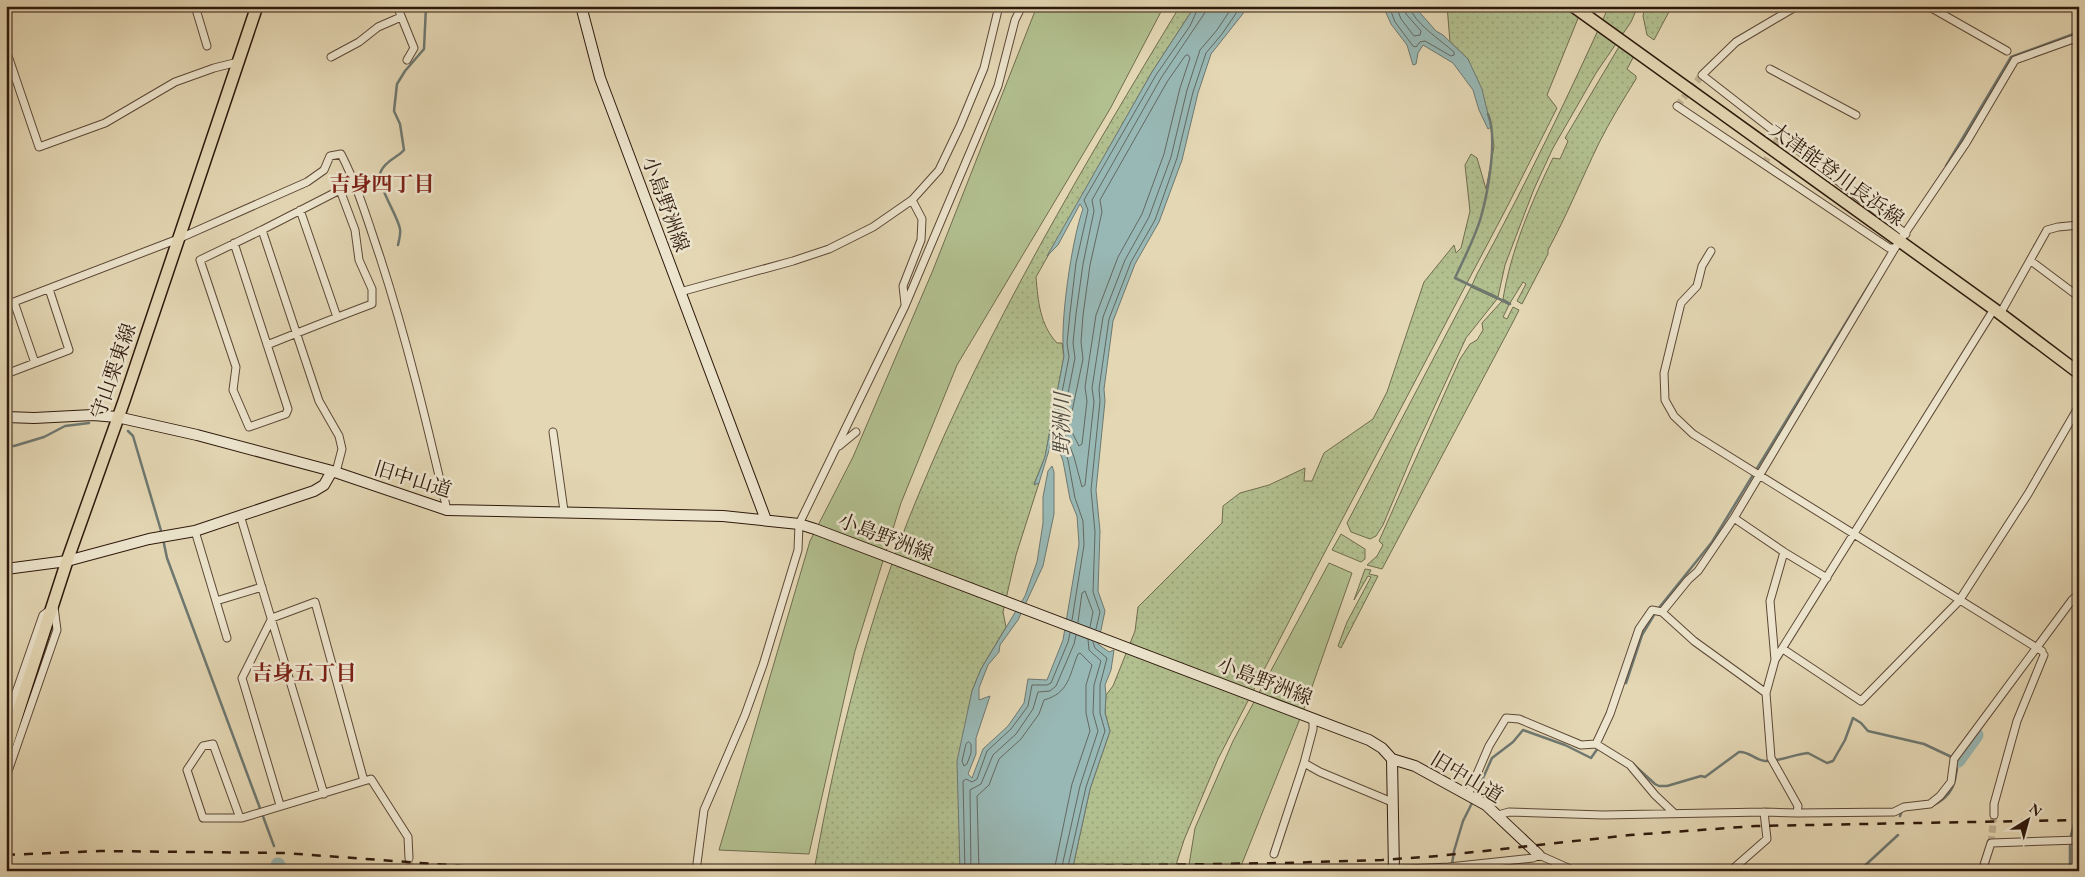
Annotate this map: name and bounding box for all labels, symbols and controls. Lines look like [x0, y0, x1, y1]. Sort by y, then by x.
street label: 大津能登川長浜線 [1765, 116, 1909, 232]
street label: 小島野洲線 [637, 153, 695, 255]
district label: 吉身四丁目 [330, 170, 435, 197]
street label: 守山栗東線 [84, 319, 142, 423]
water label: 野洲川 [1047, 390, 1076, 456]
street label: 旧中山道 [371, 455, 455, 503]
street label: 小島野洲線 [835, 507, 937, 567]
street label: 小島野洲線 [1214, 651, 1316, 711]
district label: 吉身五丁目 [252, 659, 357, 686]
street label: 旧中山道 [1426, 745, 1508, 809]
north arrow [2002, 794, 2052, 844]
text: N [2026, 799, 2046, 821]

